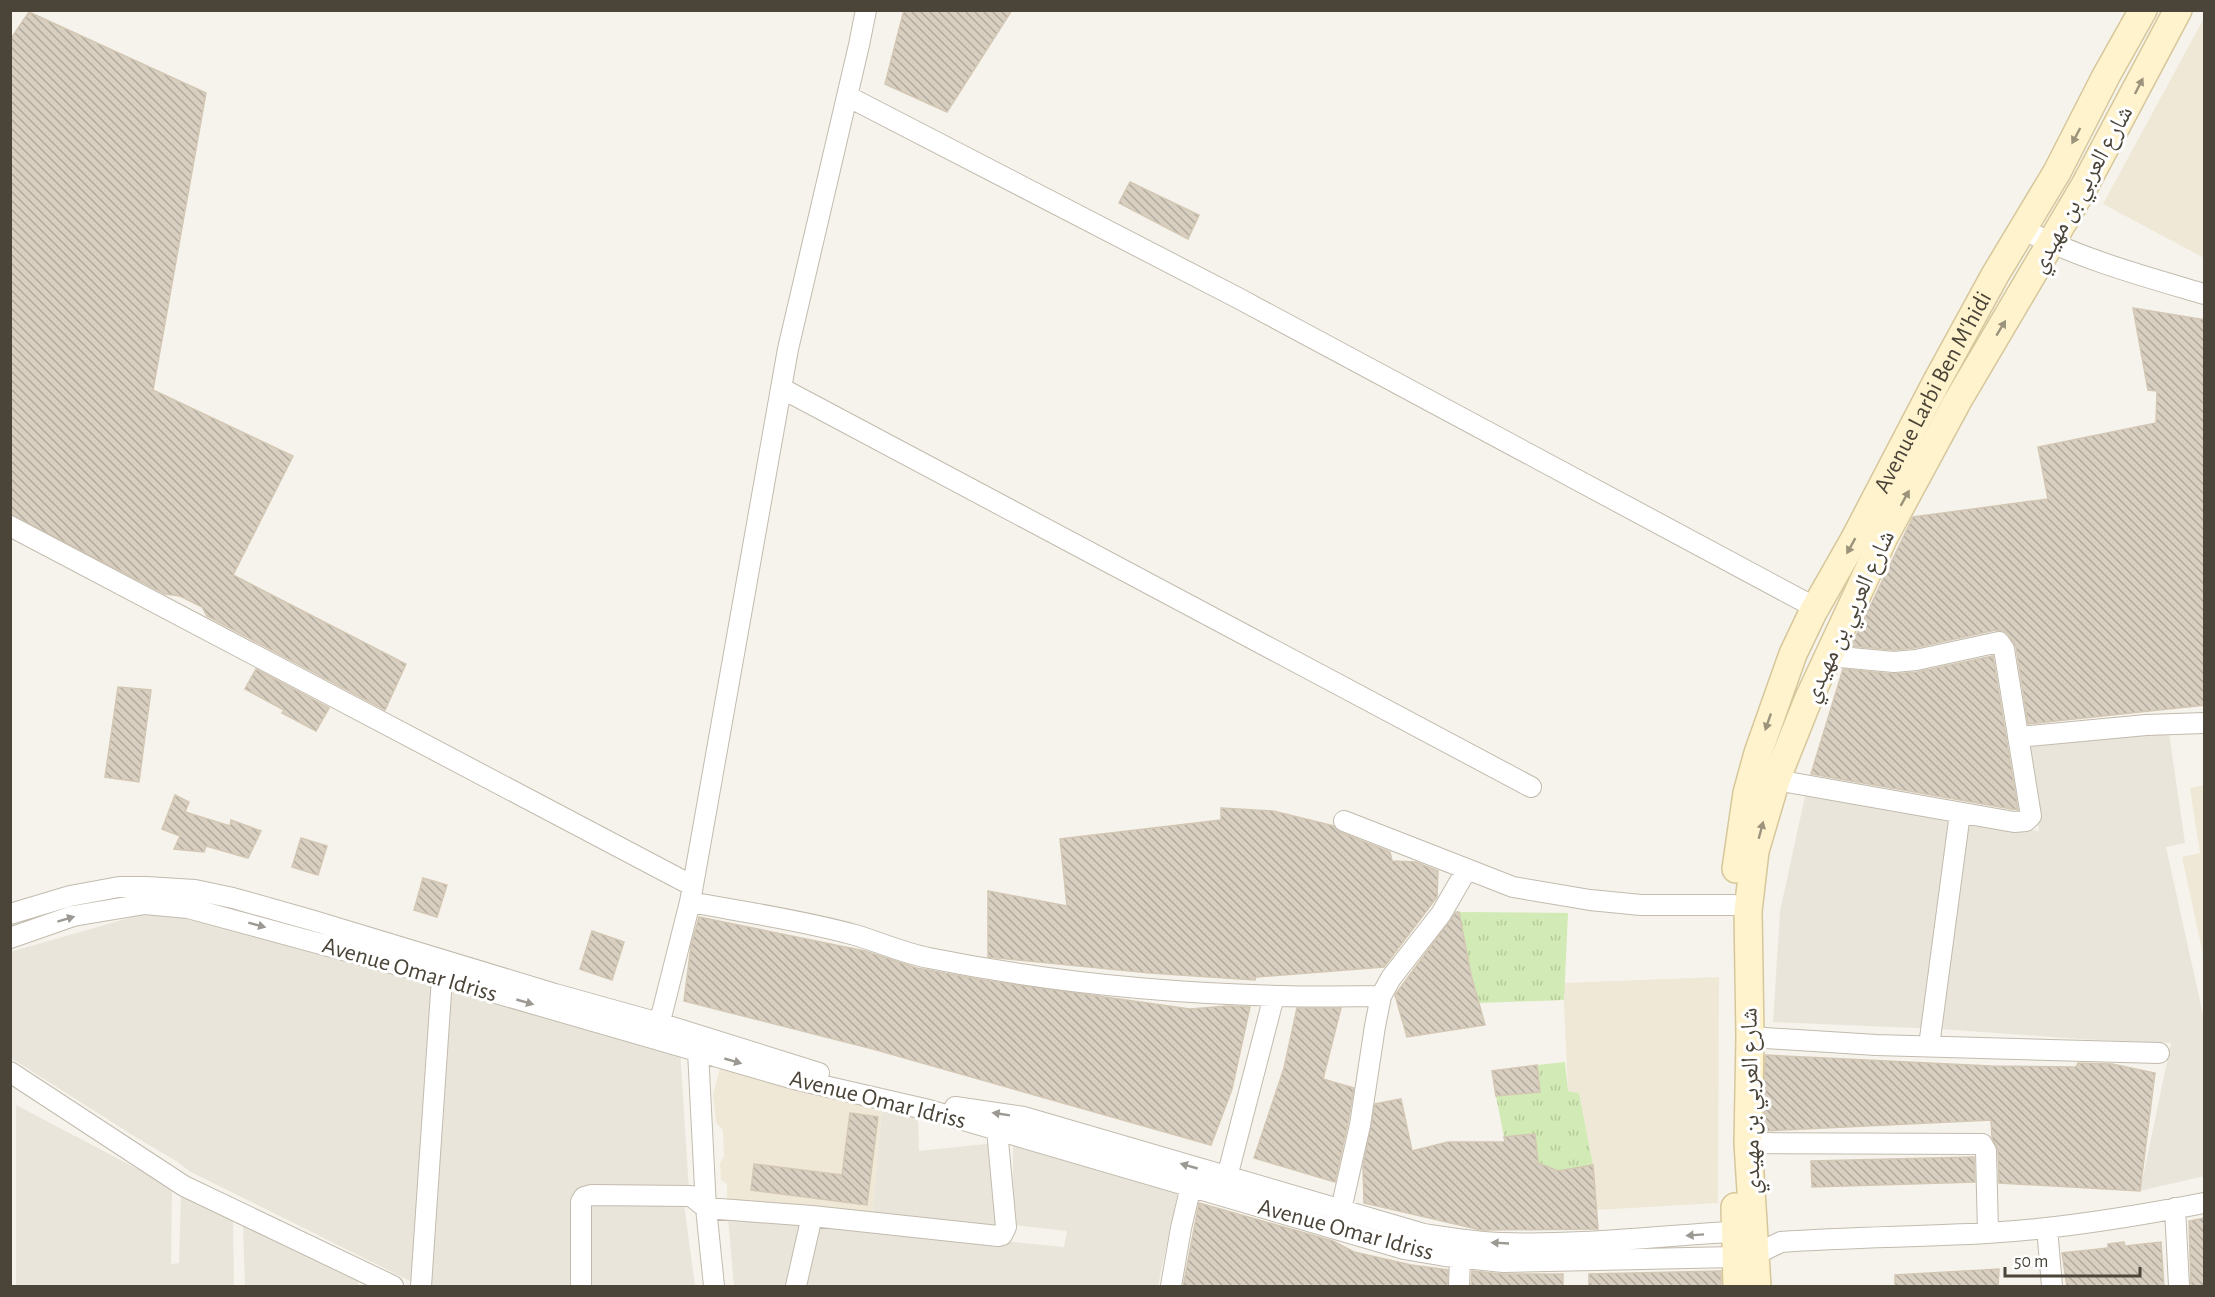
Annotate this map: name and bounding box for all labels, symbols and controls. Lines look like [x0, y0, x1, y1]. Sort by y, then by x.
one-way arrow [2134, 77, 2143, 94]
street label: شارع العربي بن مهيدي [2026, 102, 2143, 280]
one-way arrow [2071, 128, 2081, 145]
street label: Avenue Larbi Ben M'hidi [1870, 288, 1996, 497]
one-way arrow [1995, 320, 2006, 336]
one-way arrow [1900, 489, 1910, 506]
street label: شارع العربي بن مهيدي [1799, 527, 1905, 709]
one-way arrow [1846, 538, 1856, 555]
one-way arrow [1763, 713, 1773, 731]
one-way arrow [1757, 821, 1766, 839]
one-way arrow [57, 914, 75, 923]
one-way arrow [248, 921, 266, 931]
street label: Avenue Omar Idriss [320, 934, 500, 1006]
one-way arrow [516, 997, 534, 1007]
street label: شارع العربي بن مهيدي [1737, 1007, 1771, 1194]
one-way arrow [724, 1057, 742, 1066]
street label: Avenue Omar Idriss [787, 1066, 968, 1133]
one-way arrow [992, 1109, 1011, 1118]
one-way arrow [1180, 1161, 1198, 1170]
street label: Avenue Omar Idriss [1255, 1195, 1436, 1265]
one-way arrow [1685, 1230, 1704, 1240]
one-way arrow [1490, 1238, 1509, 1247]
scale bar [2005, 1240, 2140, 1278]
text: 50 m [2014, 1253, 2048, 1271]

